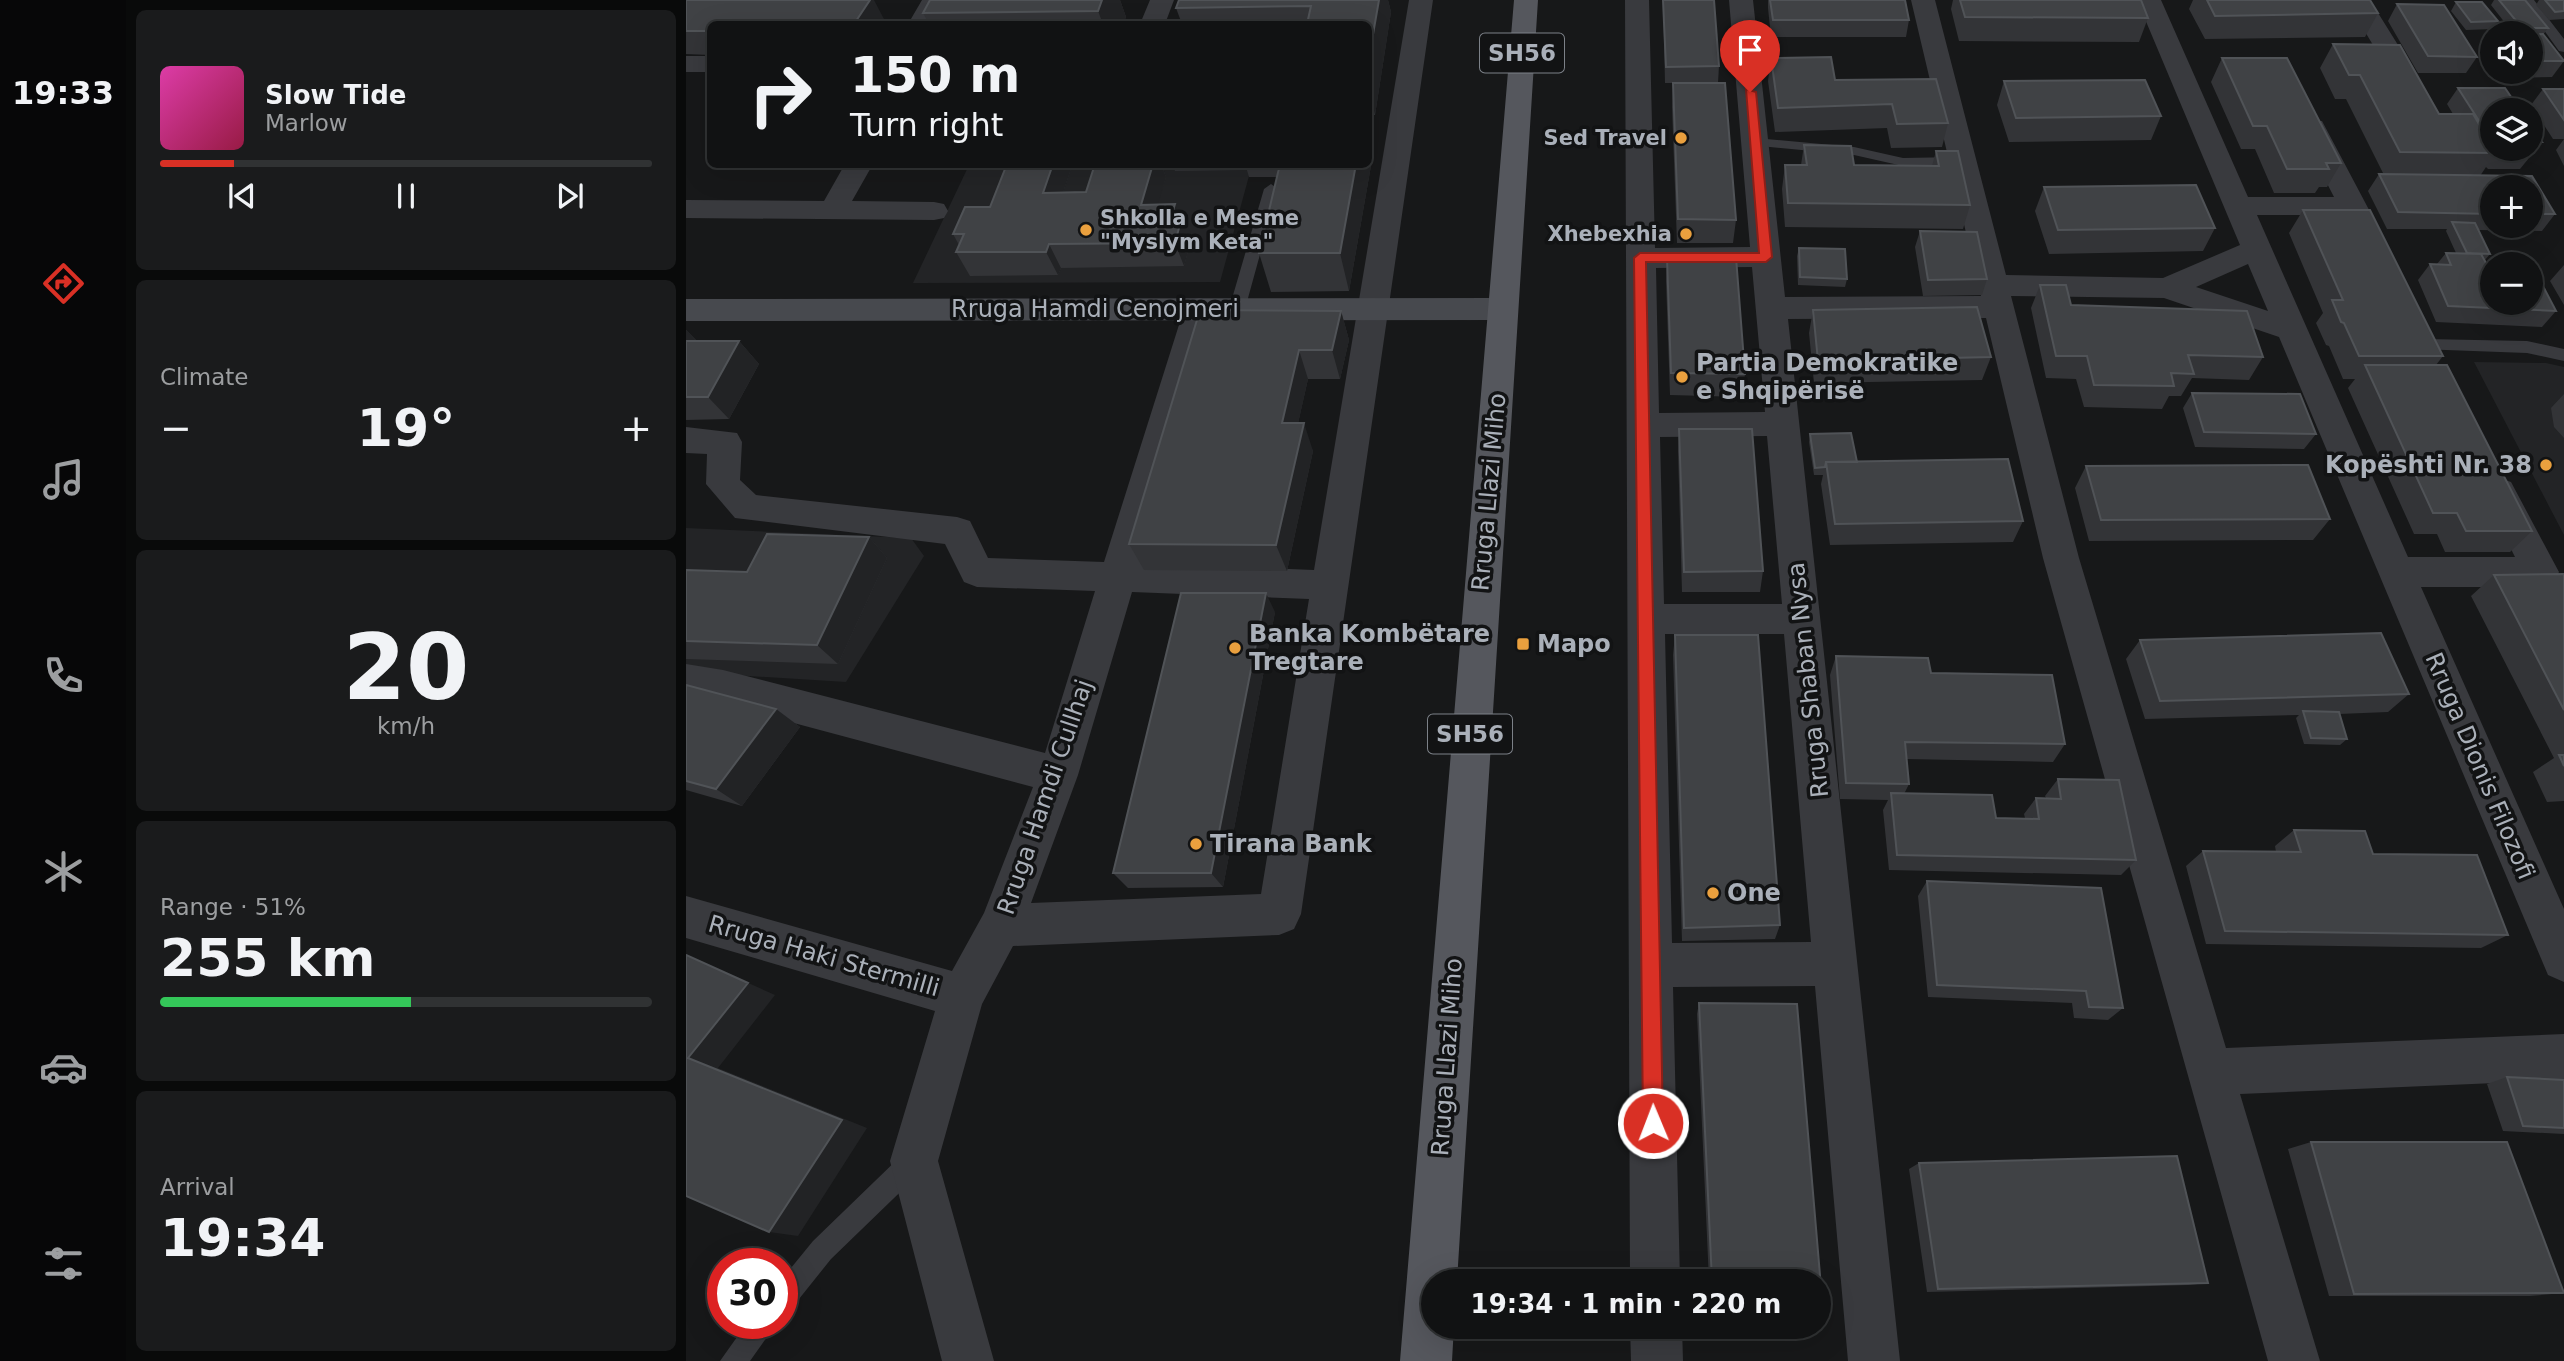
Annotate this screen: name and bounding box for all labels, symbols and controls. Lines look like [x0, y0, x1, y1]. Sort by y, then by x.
pin [1720, 20, 1780, 92]
map controls [2480, 21, 2543, 315]
button: sound [2480, 21, 2543, 84]
icon: arrive [1731, 31, 1769, 69]
road number: SH56 [1480, 34, 1564, 72]
text: 150 m [850, 47, 1020, 104]
icon: right [735, 49, 826, 140]
text: 19:33 [12, 74, 114, 112]
text: Slow Tide [265, 80, 406, 110]
button: layers [2480, 98, 2543, 161]
text: Turn right [850, 106, 1003, 144]
text: Marlow [265, 110, 348, 136]
place label: Sed Travel [1544, 126, 1667, 150]
marker: Sed Travel [1673, 130, 1689, 146]
button: + [2480, 175, 2543, 238]
icon: previous [223, 177, 261, 215]
icon: pause [387, 177, 425, 215]
icon: next [551, 177, 589, 215]
place label: Shkolla e Mesme "Myslym Keta" [1100, 206, 1299, 254]
marker: Shkolla e Mesme "Myslym Keta" [1078, 222, 1094, 238]
place label: Xhebexhia [1547, 222, 1672, 246]
marker: Xhebexhia [1678, 226, 1694, 242]
button: − [2480, 252, 2543, 315]
icon: directions [39, 259, 88, 308]
street label: Rruga Hamdi Cenojmeri [951, 295, 1239, 323]
place label: Partia Demokratike e Shqipërisë [1696, 349, 1958, 405]
text: Climate [160, 364, 249, 390]
marker: Partia Demokratike e Shqipërisë [1674, 369, 1690, 385]
street label: Rruga Llazi Miho [1466, 392, 1512, 592]
text: 19° [357, 398, 455, 458]
text: − [160, 406, 192, 450]
text: + [620, 406, 652, 450]
place label: Kopështi Nr. 38 [2325, 451, 2532, 479]
icon: music [39, 455, 88, 504]
marker: Kopështi Nr. 38 [2538, 457, 2554, 473]
street label: Rruga Shaban Nysa [1782, 561, 1834, 799]
text: 20 [343, 615, 469, 720]
place label: Banka Kombëtare Tregtare [1249, 620, 1490, 676]
place label: Mapo [1537, 630, 1611, 658]
marker: Mapo [1515, 636, 1531, 652]
marker: Banka Kombëtare Tregtare [1227, 640, 1243, 656]
street label: Rruga Dionis Filozofi [2420, 648, 2540, 884]
icon: phone [39, 651, 88, 700]
street label: Rruga Hamdi Cullhaj [992, 676, 1098, 918]
text: km/h [377, 713, 435, 739]
road number: SH56 [1428, 714, 1512, 754]
place label: Tirana Bank [1210, 830, 1373, 858]
marker: Tirana Bank [1188, 836, 1204, 852]
icon: climate [39, 847, 88, 896]
place label: One [1727, 879, 1781, 907]
marker: One [1705, 885, 1721, 901]
text: Range · 51% [160, 894, 306, 920]
street label: Rruga Haki Stermilli [705, 910, 943, 1002]
text: 255 km [160, 928, 375, 988]
street label: Rruga Llazi Miho [1426, 957, 1468, 1157]
icon: car [39, 1043, 88, 1092]
position arrow [1616, 1086, 1690, 1160]
text: Arrival [160, 1174, 235, 1200]
text: 19:34 [160, 1208, 326, 1268]
icon: filters [39, 1239, 88, 1288]
speed limit sign: 30 [707, 1248, 798, 1339]
text: 19:34 · 1 min · 220 m [1471, 1289, 1781, 1319]

